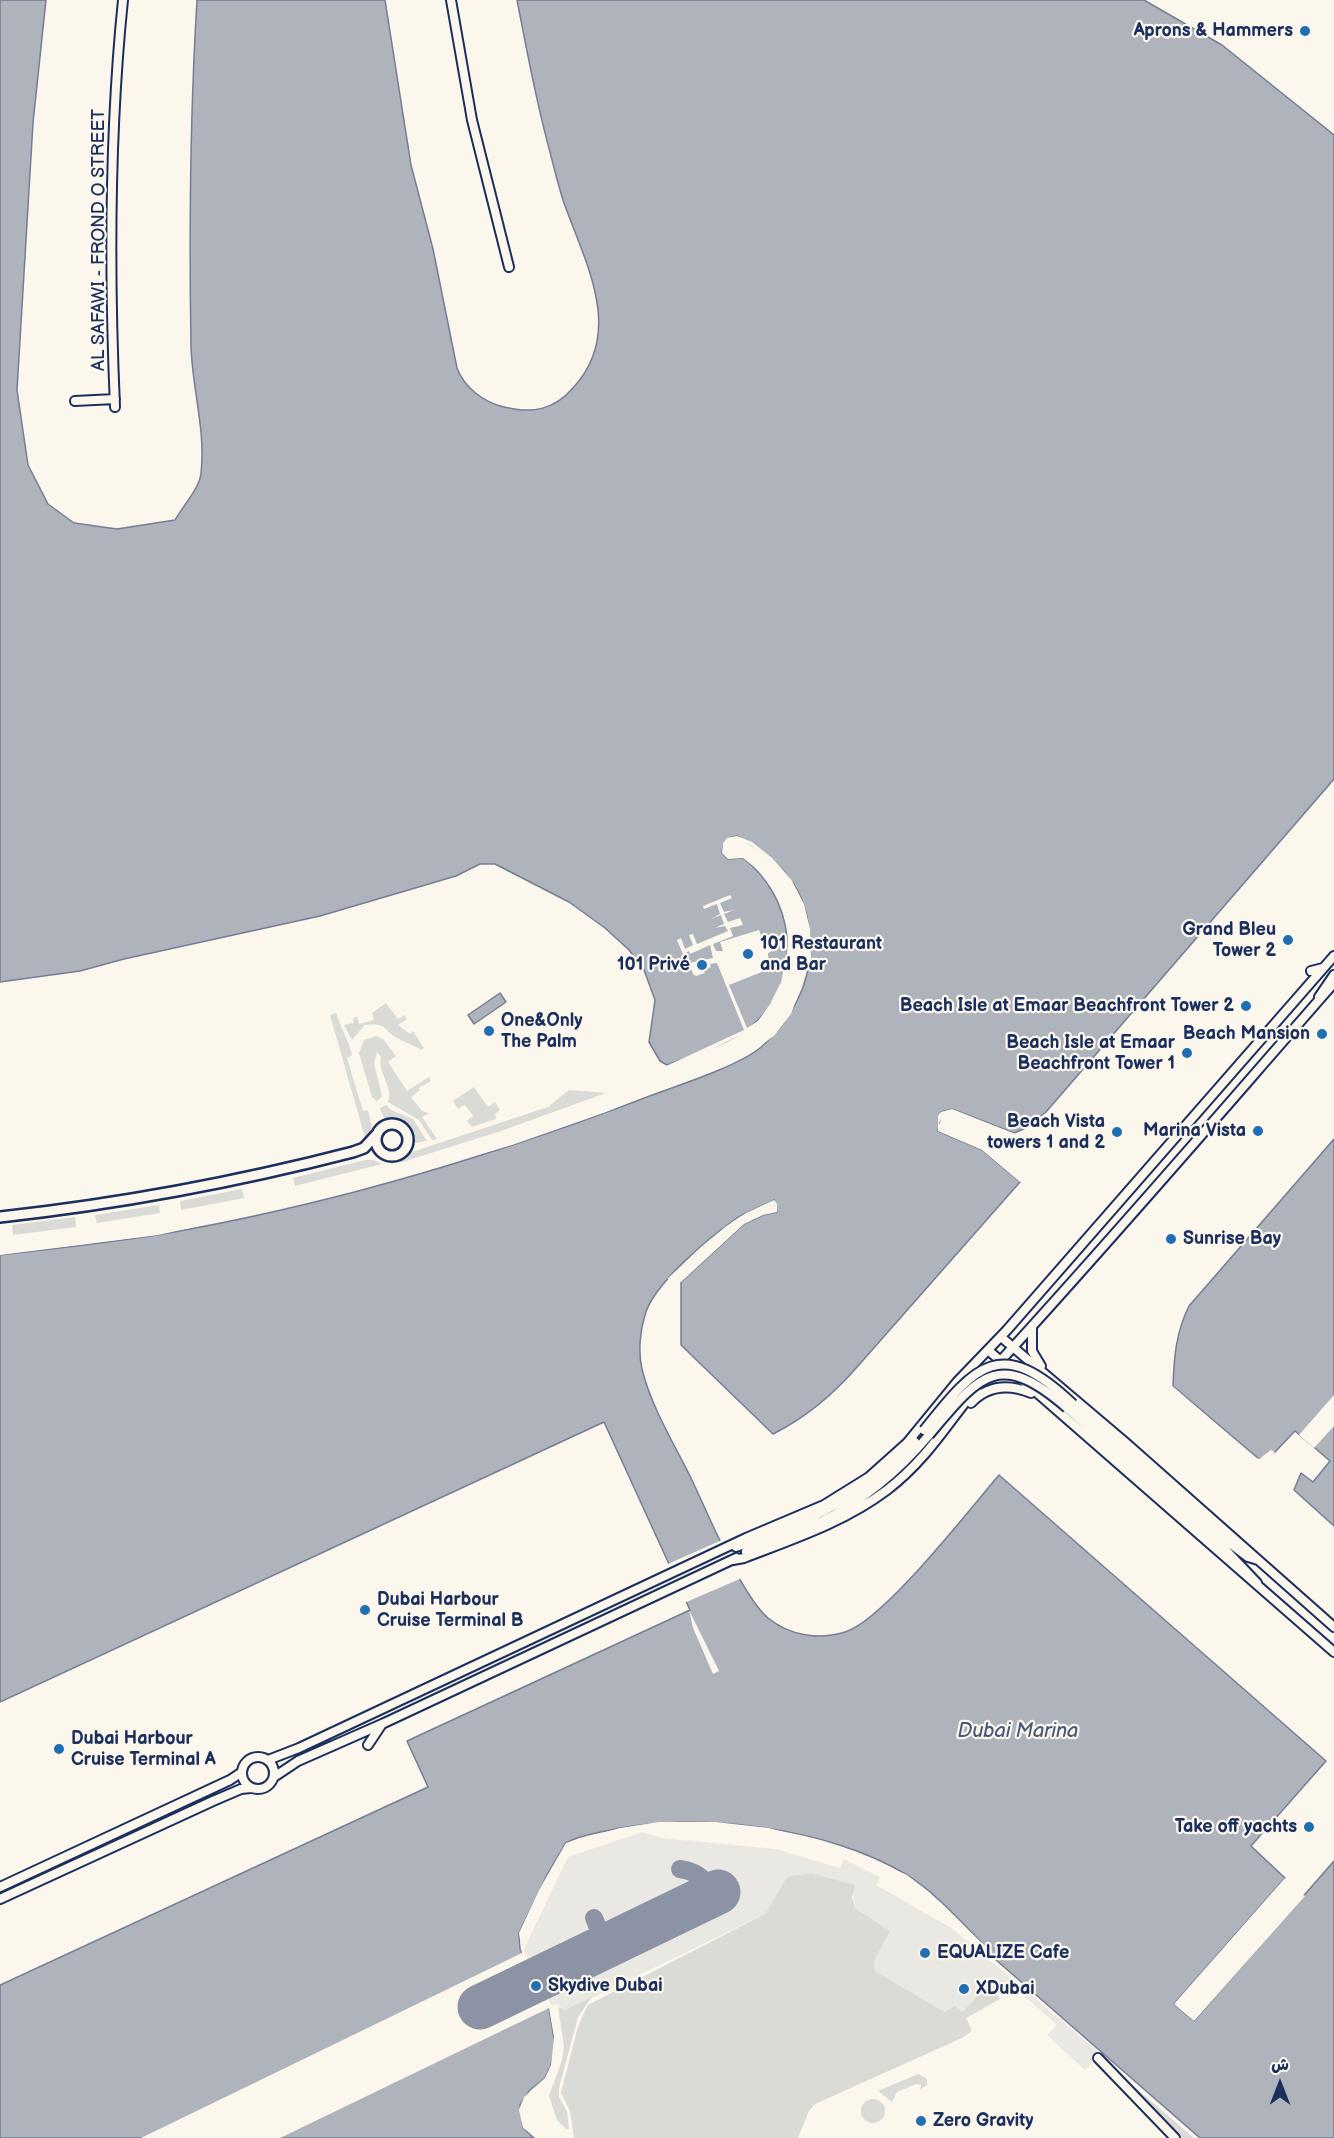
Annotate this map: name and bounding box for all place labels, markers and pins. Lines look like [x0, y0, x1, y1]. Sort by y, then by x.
place label: Aprons & Hammers [1134, 20, 1293, 42]
marker: Aprons & Hammers [1298, 24, 1312, 38]
place label: Grand Bleu Tower 2 [1183, 919, 1276, 962]
place label: 101 Restaurant and Bar [760, 933, 882, 976]
marker: Grand Bleu Tower 2 [1281, 933, 1295, 947]
marker: 101 Restaurant and Bar [741, 947, 755, 961]
place label: 101 Privé [617, 954, 690, 976]
marker: 101 Privé [695, 958, 709, 972]
place label: Beach Isle at Emaar Beachfront Tower 2 [900, 995, 1234, 1017]
marker: Beach Isle at Emaar Beachfront Tower 2 [1239, 999, 1253, 1013]
place label: One&Only The Palm [501, 1010, 582, 1052]
place label: Beach Mansion [1183, 1023, 1310, 1045]
marker: One&Only The Palm [482, 1024, 496, 1038]
marker: Beach Mansion [1315, 1027, 1329, 1041]
place label: Beach Isle at Emaar Beachfront Tower 1 [1006, 1032, 1175, 1074]
marker: Beach Isle at Emaar Beachfront Tower 1 [1180, 1046, 1194, 1060]
place label: Beach Vista towers 1 and 2 [987, 1111, 1105, 1154]
place label: Marina Vista [1143, 1120, 1246, 1142]
marker: Marina Vista [1251, 1124, 1265, 1138]
marker: Beach Vista towers 1 and 2 [1110, 1125, 1124, 1139]
place label: Sunrise Bay [1183, 1228, 1281, 1250]
marker: Sunrise Bay [1164, 1232, 1178, 1246]
place label: Dubai Harbour Cruise Terminal B [377, 1589, 524, 1632]
marker: Dubai Harbour Cruise Terminal B [358, 1603, 372, 1617]
place label: Dubai Harbour Cruise Terminal A [71, 1728, 216, 1770]
marker: Dubai Harbour Cruise Terminal A [52, 1742, 66, 1756]
place label: Take off yachts [1175, 1816, 1297, 1838]
marker: Take off yachts [1302, 1820, 1316, 1834]
place label: EQUALIZE Cafe [937, 1942, 1069, 1964]
marker: EQUALIZE Cafe [918, 1946, 932, 1960]
place label: Skydive Dubai [548, 1975, 663, 1997]
place label: XDubai [976, 1978, 1035, 2000]
marker: Skydive Dubai [529, 1979, 543, 1993]
marker: XDubai [957, 1982, 971, 1996]
place label: Zero Gravity [933, 2110, 1033, 2132]
marker: Zero Gravity [914, 2114, 928, 2128]

